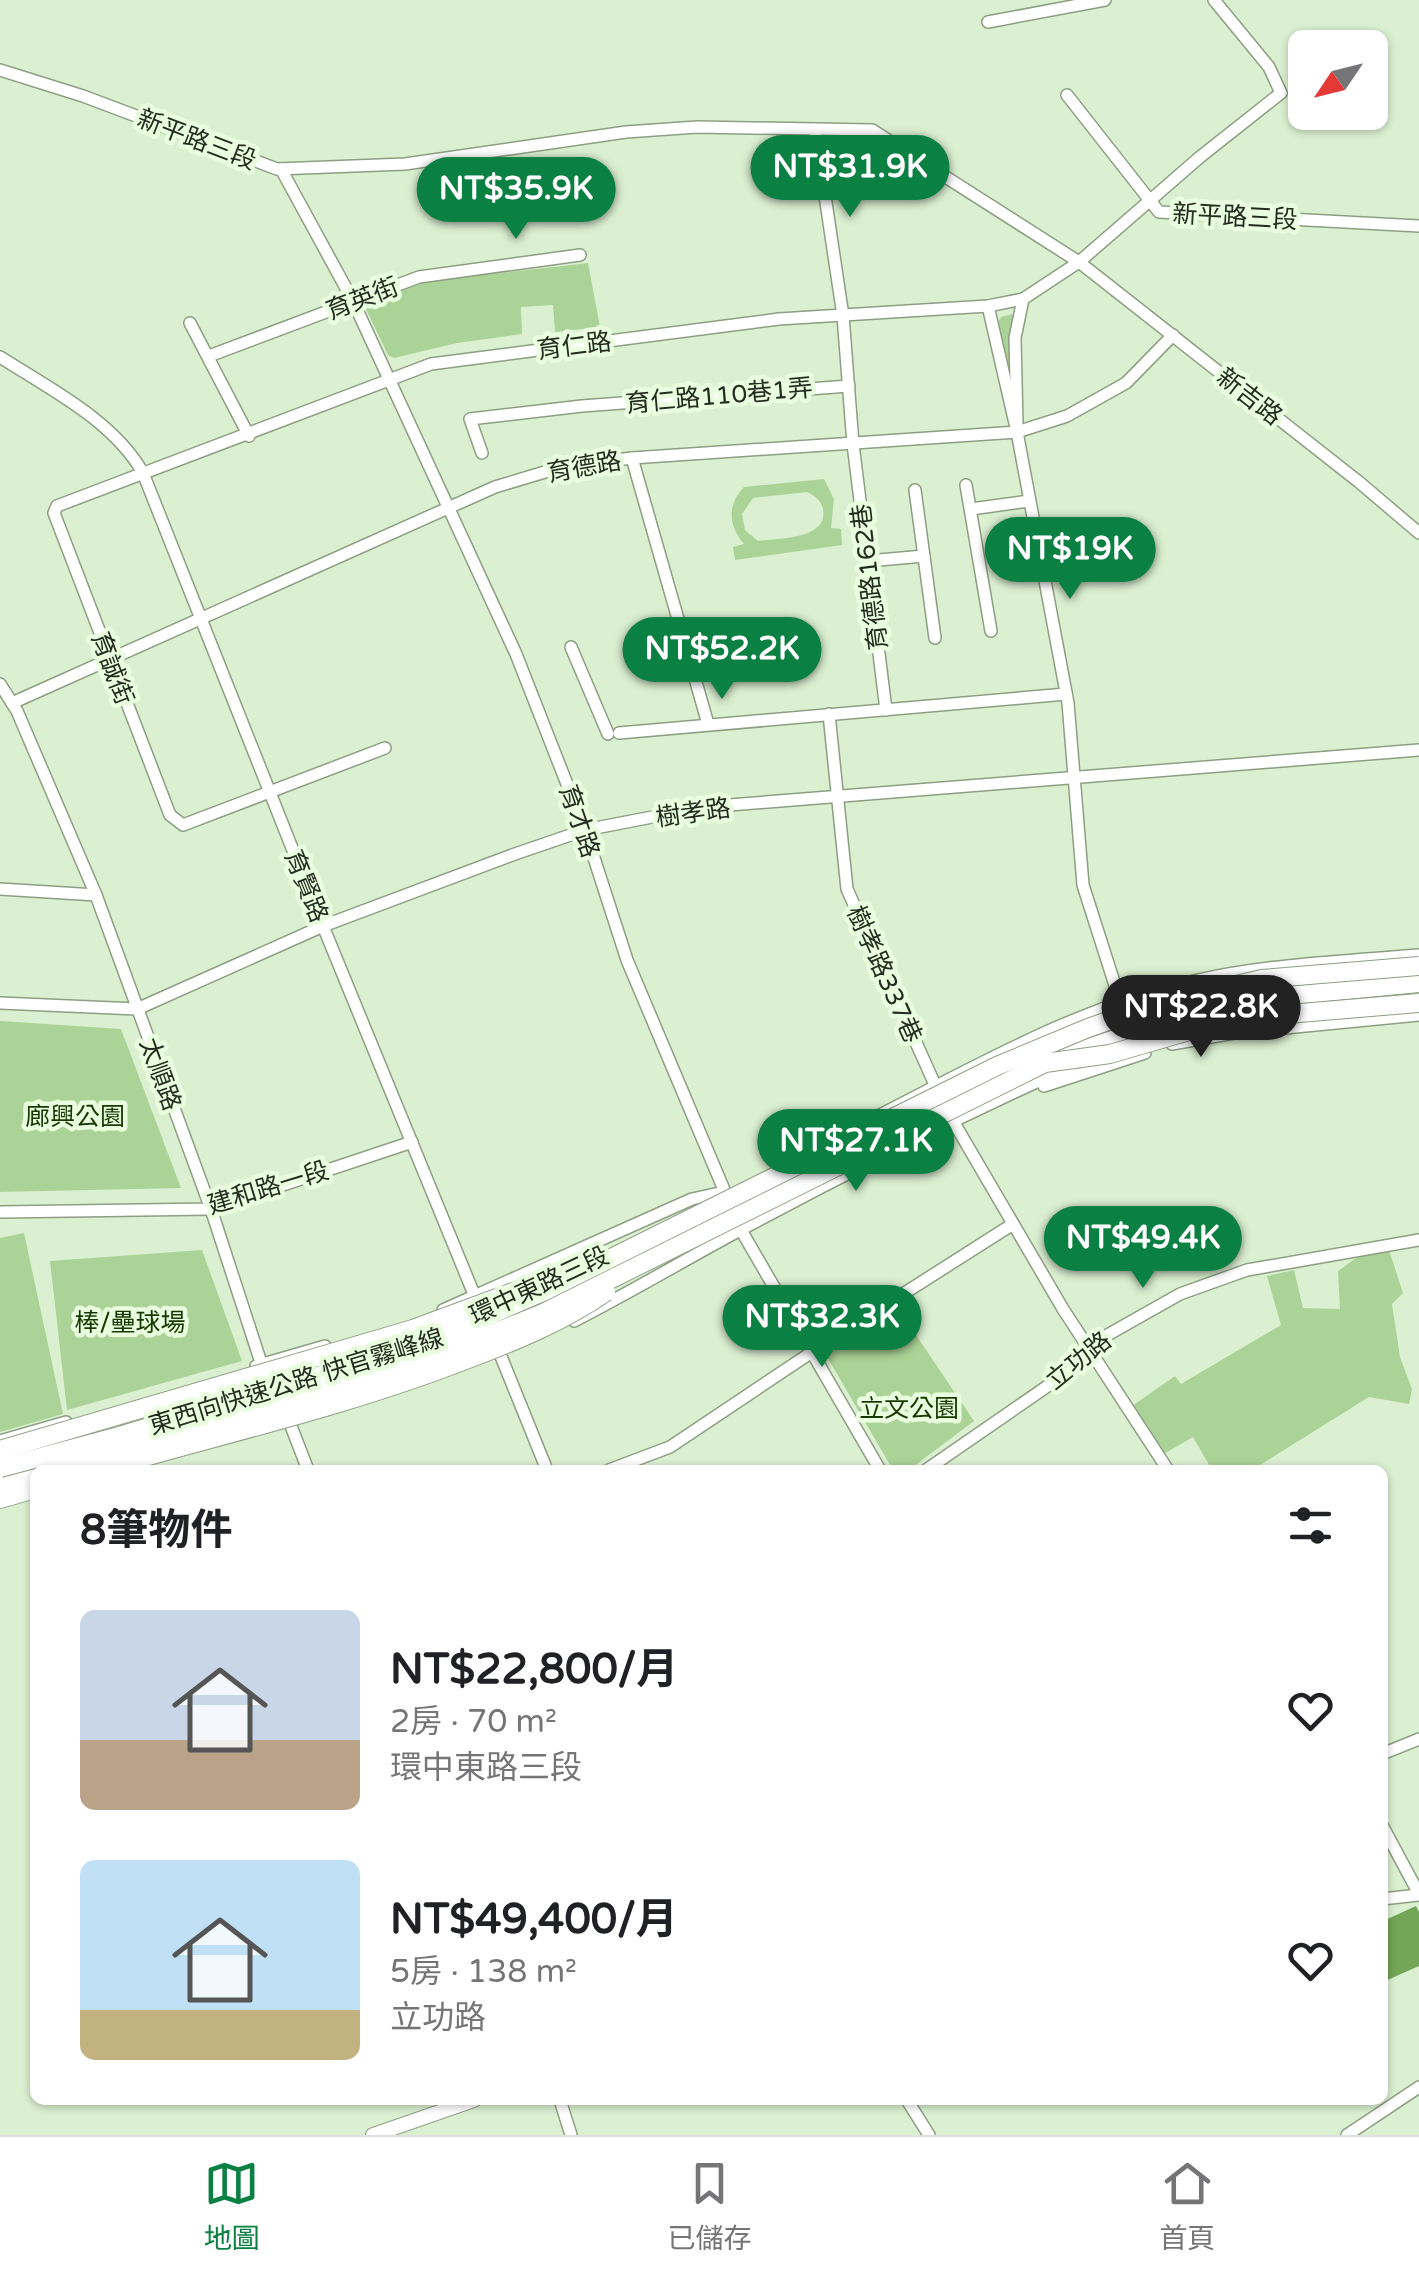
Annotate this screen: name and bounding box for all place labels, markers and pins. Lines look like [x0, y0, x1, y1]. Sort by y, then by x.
pin: NT$31.9K [747, 135, 953, 220]
pin: NT$35.9K [413, 157, 619, 242]
pin: NT$19K [989, 517, 1151, 602]
pin: NT$52.2K [619, 617, 825, 702]
pin: NT$22.8K [1098, 975, 1304, 1060]
pin: NT$27.1K [753, 1109, 959, 1194]
pin: NT$49.4K [1040, 1206, 1246, 1291]
pin: NT$32.3K [719, 1285, 925, 1370]

